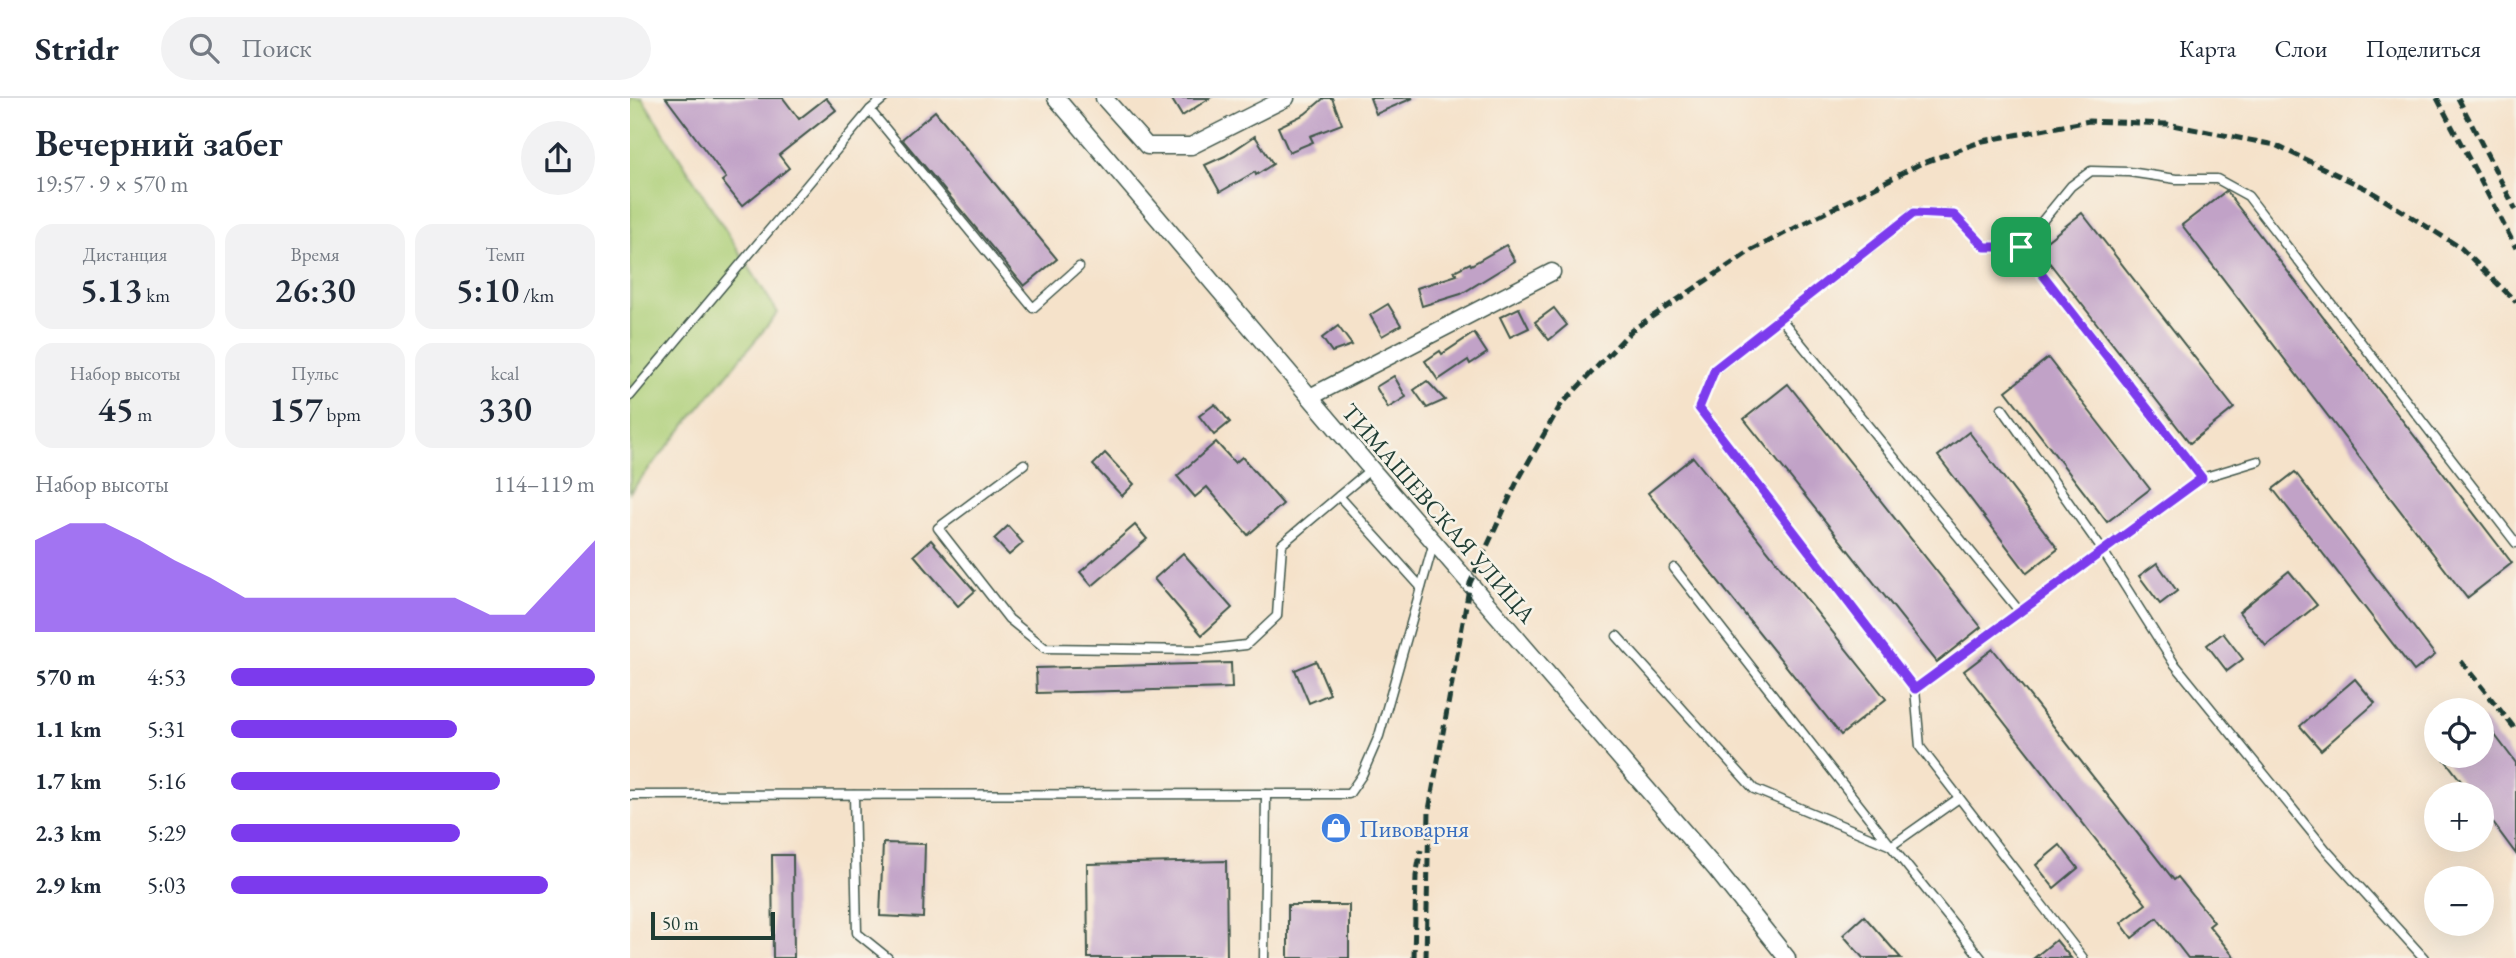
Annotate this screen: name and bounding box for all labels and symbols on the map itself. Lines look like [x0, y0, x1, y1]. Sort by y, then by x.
pin [1991, 217, 2051, 277]
street label: ТИМАШЕВСКАЯ УЛИЦА [1335, 397, 1543, 630]
shop icon: Пивоварня [1319, 811, 1353, 845]
place label: Пивоварня [1359, 813, 1469, 844]
scale bar [651, 909, 775, 941]

